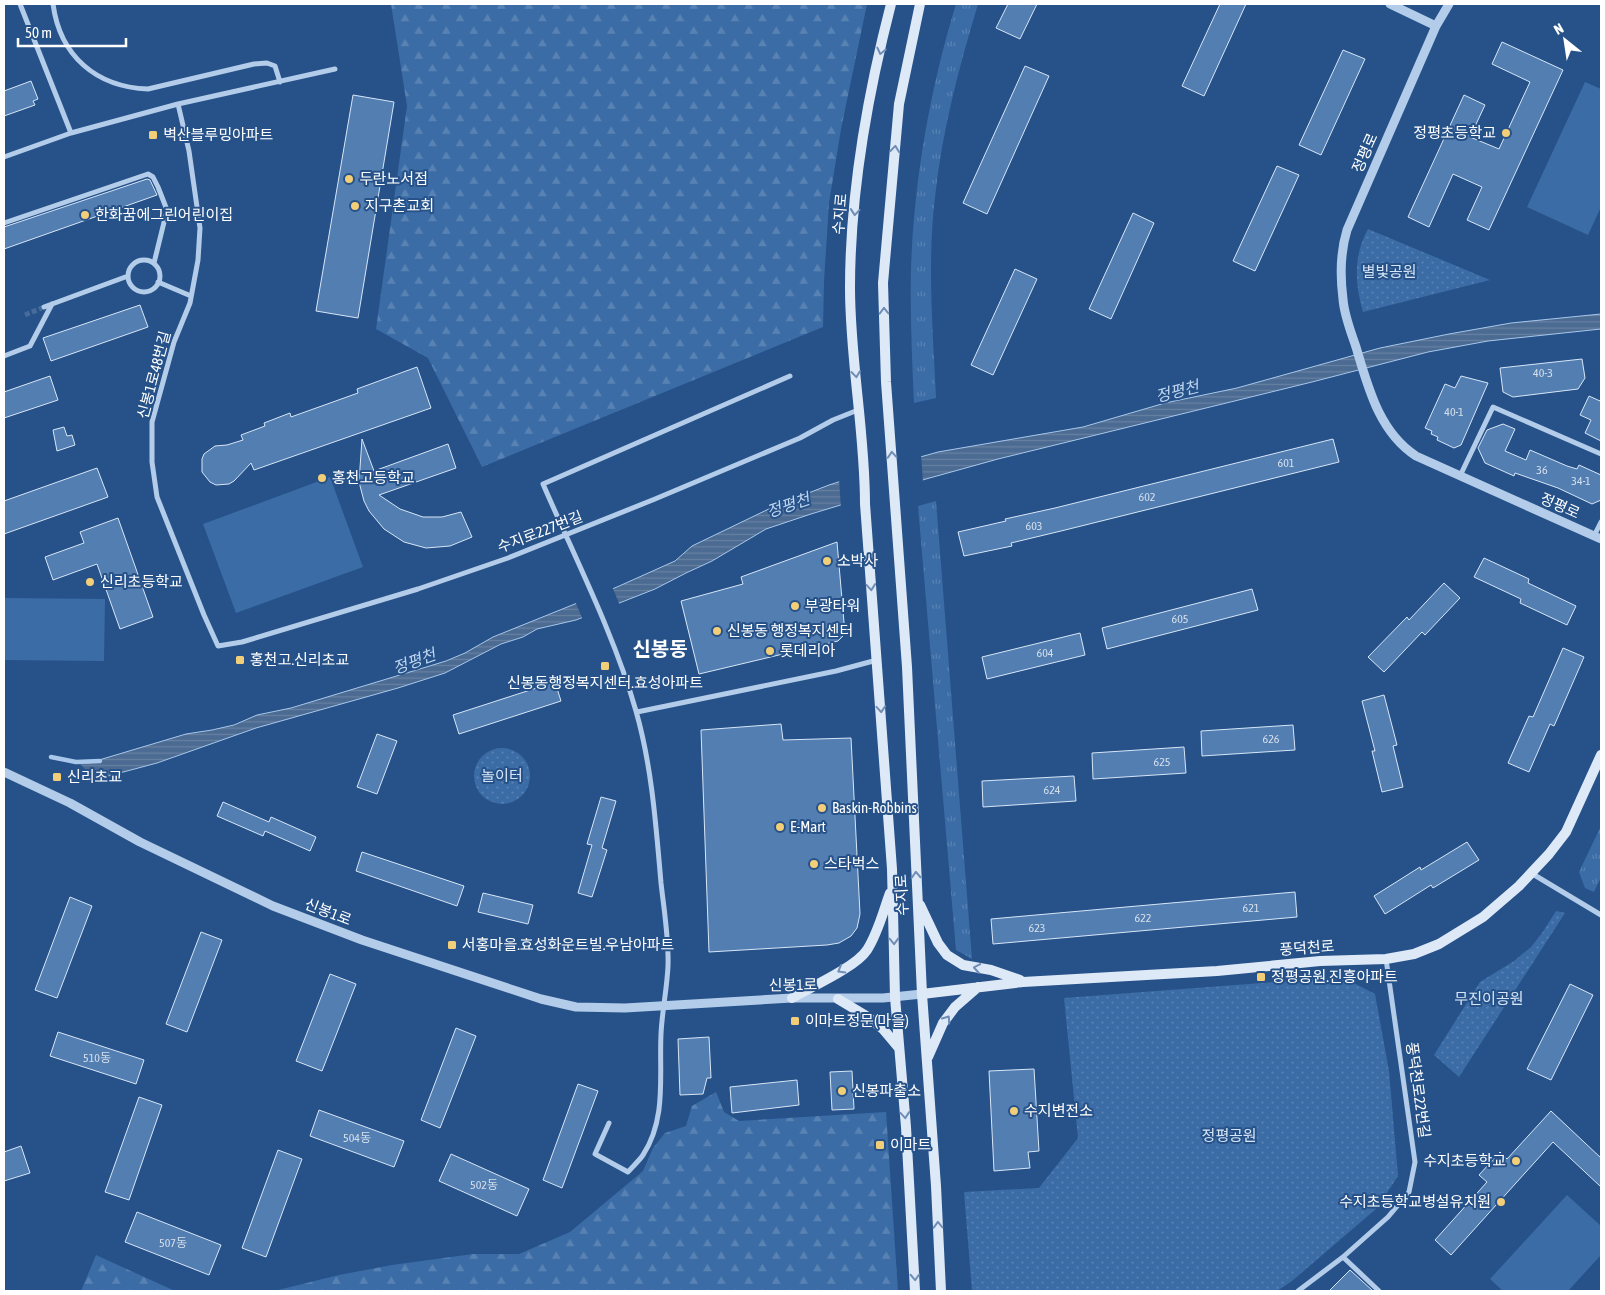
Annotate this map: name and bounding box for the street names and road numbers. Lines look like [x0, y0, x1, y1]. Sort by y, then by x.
street label: 정평로 [1348, 130, 1381, 175]
street label: 수지로 [829, 193, 850, 235]
street label: 신봉1로48번길 [134, 329, 173, 421]
street label: 정평로 [1538, 489, 1583, 522]
street label: 수지로227번길 [495, 507, 585, 556]
street label: 수지로 [892, 874, 911, 916]
street label: 신봉1로 [303, 895, 354, 928]
street label: 풍덕천로 [1279, 937, 1335, 958]
street label: 신봉1로 [769, 976, 817, 993]
street label: 풍덕천로22번길 [1403, 1041, 1434, 1139]

